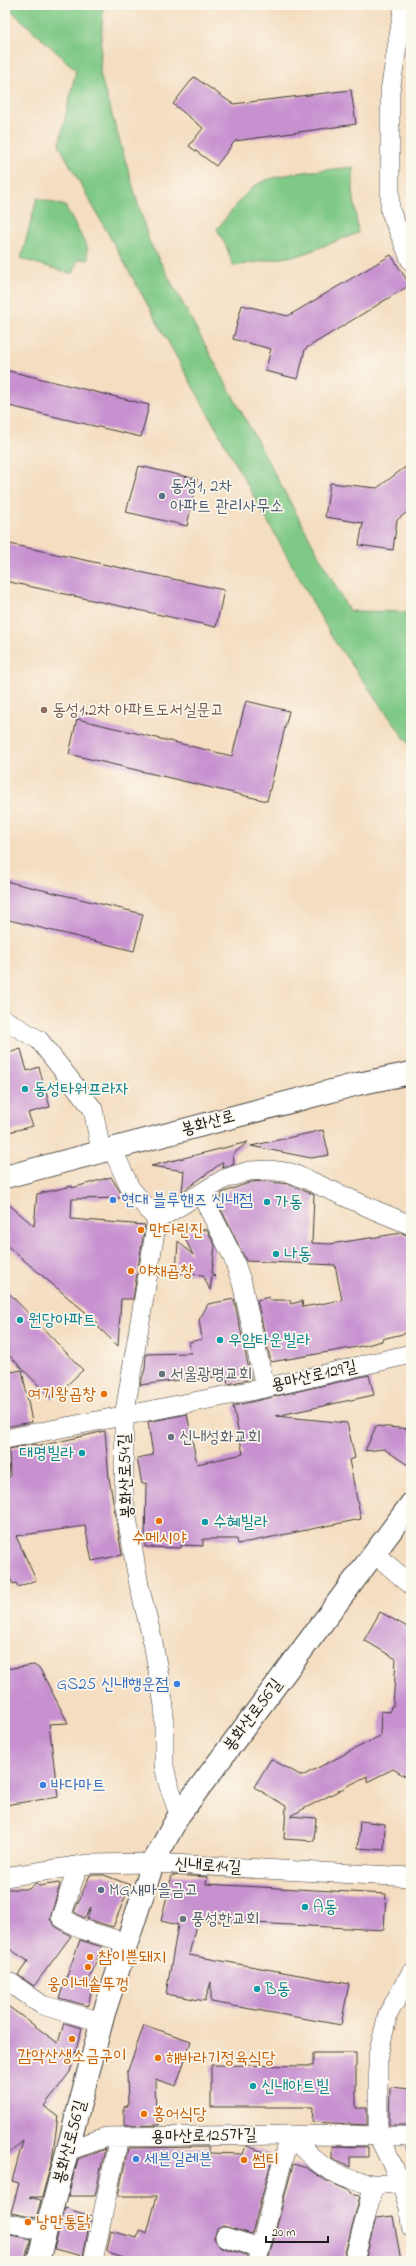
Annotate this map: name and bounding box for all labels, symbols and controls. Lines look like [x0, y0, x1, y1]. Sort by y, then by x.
place label: 동성1, 2차 아파트 관리사무소 [170, 474, 284, 519]
marker: 동성1, 2차 아파트 관리사무소 [157, 491, 167, 501]
place label: 동성1.2차 아파트도서실문고 [52, 698, 224, 723]
marker: 동성1.2차 아파트도서실문고 [39, 705, 49, 715]
place label: 동성타워프라자 [33, 1077, 129, 1102]
marker: 동성타워프라자 [20, 1084, 30, 1094]
street label: 봉화산로 [178, 1104, 238, 1142]
place label: 현대 블루핸즈 신내점 [121, 1188, 253, 1213]
place label: 가동 [275, 1190, 303, 1215]
marker: 현대 블루핸즈 신내점 [108, 1195, 118, 1205]
marker: 가동 [262, 1197, 272, 1207]
place label: 만다린진 [149, 1218, 204, 1243]
marker: 만다린진 [136, 1225, 146, 1235]
place label: 나동 [284, 1242, 312, 1267]
marker: 나동 [271, 1249, 281, 1259]
place label: 야채곱창 [139, 1259, 194, 1284]
marker: 야채곱창 [126, 1266, 136, 1276]
place label: 원당아파트 [28, 1308, 96, 1333]
marker: 원당아파트 [15, 1315, 25, 1325]
place label: 우암타운빌라 [228, 1328, 310, 1353]
marker: 우암타운빌라 [215, 1335, 225, 1345]
street label: 용마산로129길 [269, 1354, 360, 1398]
place label: 서울광명교회 [170, 1362, 252, 1387]
marker: 서울광명교회 [157, 1369, 167, 1379]
place label: 여기왕곱창 [28, 1382, 96, 1407]
marker: 여기왕곱창 [99, 1389, 109, 1399]
place label: 신내성화교회 [179, 1425, 261, 1450]
marker: 신내성화교회 [166, 1432, 176, 1442]
street label: 봉화산로54길 [112, 1433, 140, 1519]
place label: 대명빌라 [19, 1441, 74, 1466]
marker: 대명빌라 [77, 1448, 87, 1458]
place label: 수혜빌라 [213, 1510, 268, 1535]
marker: 수메시야 [154, 1516, 164, 1526]
marker: 수혜빌라 [200, 1517, 210, 1527]
place label: 수메시야 [132, 1526, 187, 1551]
place label: GS25 신내행운점 [57, 1672, 169, 1697]
street label: 봉화산로56길 [217, 1673, 289, 1757]
marker: GS25 신내행운점 [172, 1679, 182, 1689]
place label: 바다마트 [51, 1773, 106, 1798]
marker: 바다마트 [38, 1780, 48, 1790]
street label: 신내로14길 [174, 1852, 242, 1880]
place label: MG새마을금고 [109, 1878, 198, 1903]
marker: MG새마을금고 [96, 1885, 106, 1895]
place label: A동 [313, 1895, 337, 1920]
marker: A동 [300, 1902, 310, 1912]
place label: 풍성한교회 [191, 1907, 259, 1932]
marker: 풍성한교회 [178, 1914, 188, 1924]
place label: 참이쁜돼지 [98, 1945, 166, 1970]
marker: 참이쁜돼지 [85, 1952, 95, 1962]
marker: 웅이네솥뚜껑 [83, 1962, 93, 1972]
place label: 웅이네솥뚜껑 [47, 1972, 129, 1997]
place label: B동 [264, 1977, 290, 2002]
marker: B동 [252, 1984, 262, 1994]
marker: 감악산생소금구이 [67, 2034, 77, 2044]
place label: 감악산생소금구이 [17, 2044, 127, 2069]
place label: 해바라기정육식당 [166, 2046, 276, 2071]
marker: 해바라기정육식당 [153, 2053, 163, 2063]
place label: 신내아트빌 [261, 2074, 330, 2099]
marker: 신내아트빌 [248, 2081, 258, 2091]
street label: 봉화산로56길 [47, 2097, 93, 2187]
place label: 홍어식당 [152, 2102, 207, 2127]
marker: 홍어식당 [139, 2109, 149, 2119]
street label: 용마산로125가길 [151, 2123, 257, 2149]
place label: 세븐일레븐 [144, 2147, 212, 2172]
place label: 썸티 [252, 2148, 279, 2173]
marker: 세븐일레븐 [131, 2154, 141, 2164]
marker: 썸티 [239, 2155, 249, 2165]
place label: 낭만통닭 [36, 2210, 91, 2235]
marker: 낭만통닭 [23, 2217, 33, 2227]
scale bar [266, 2218, 328, 2244]
text: 20 m [272, 2224, 295, 2242]

